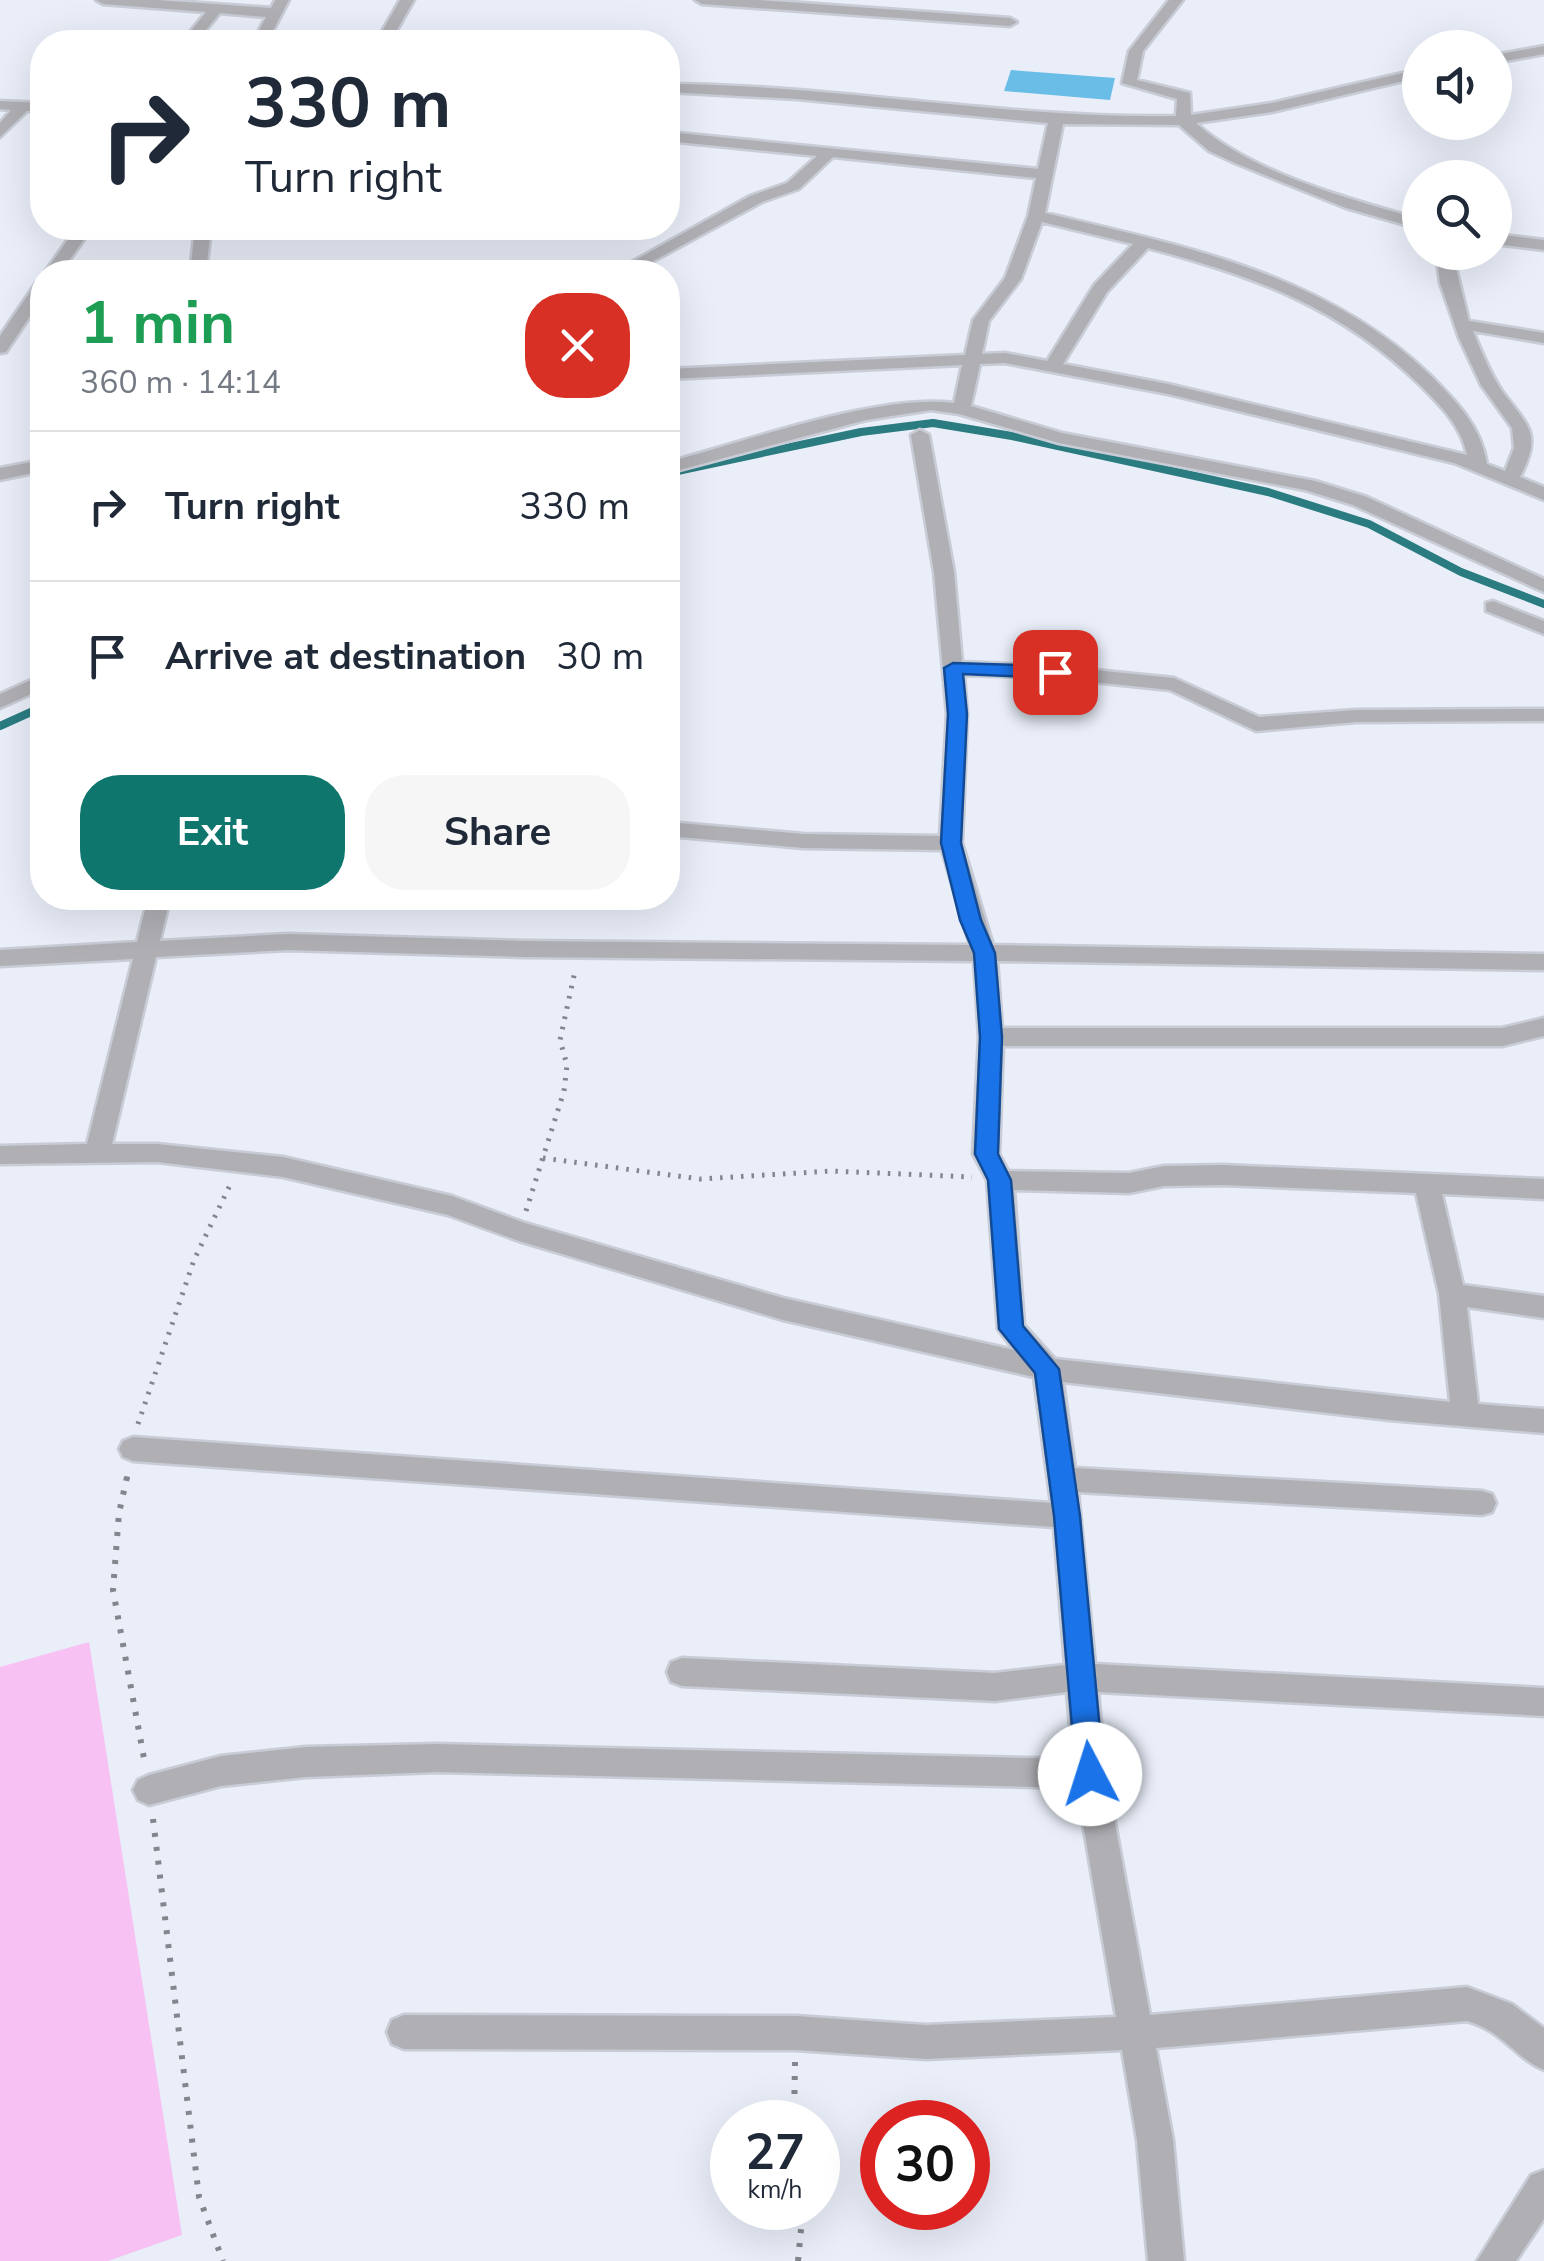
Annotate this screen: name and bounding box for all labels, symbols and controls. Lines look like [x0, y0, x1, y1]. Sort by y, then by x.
map controls [1402, 30, 1512, 270]
button: sound [1402, 30, 1512, 140]
text: 330 m [245, 56, 451, 152]
icon: right [80, 70, 210, 200]
text: Turn right [245, 147, 442, 208]
button: search [1402, 160, 1512, 270]
text: 1 min [80, 282, 235, 364]
button: close [525, 293, 630, 398]
text: 360 m · 14:14 [80, 361, 281, 404]
icon: right [80, 479, 135, 534]
text: Turn right [165, 481, 340, 532]
text: 330 m [519, 481, 630, 532]
icon: arrive [80, 629, 135, 684]
pin [1013, 630, 1098, 715]
text: Arrive at destination [165, 631, 526, 682]
text: 30 m [556, 631, 644, 682]
icon: arrive [1028, 645, 1083, 700]
button: Exit [80, 775, 345, 890]
button: Share [365, 775, 630, 890]
position arrow [1038, 1722, 1142, 1826]
speed limit sign: 30 [860, 2100, 990, 2230]
text: 27 [745, 2118, 805, 2187]
text: km/h [747, 2173, 803, 2207]

